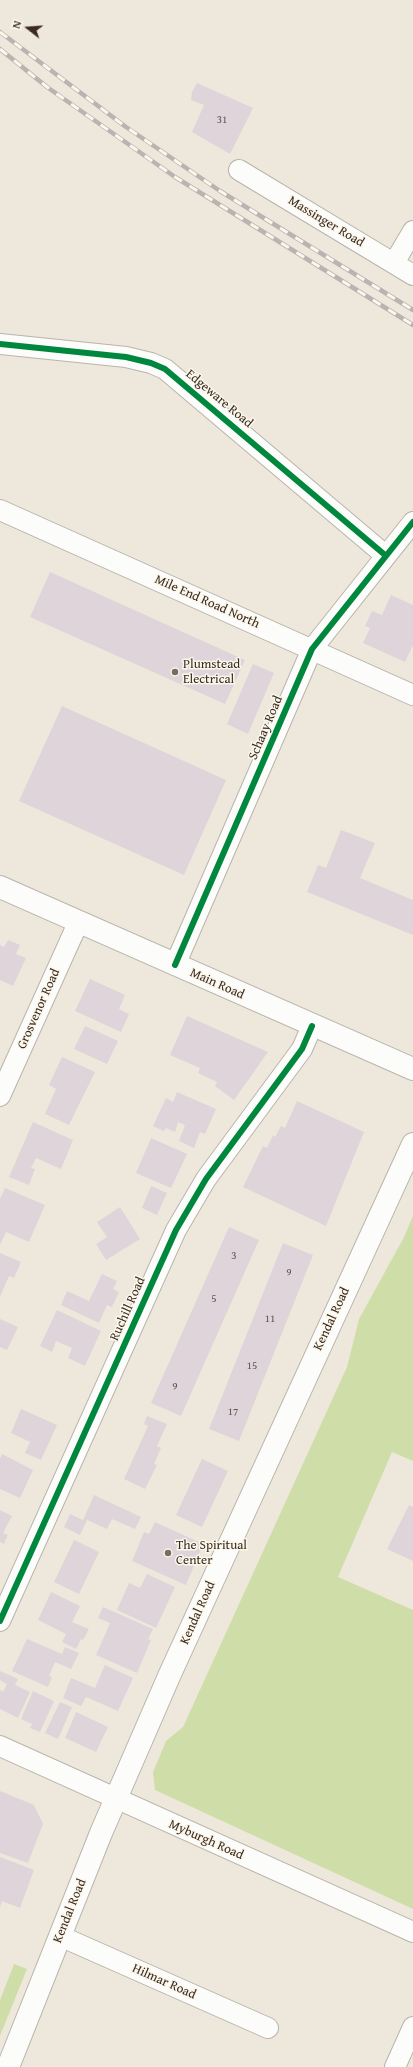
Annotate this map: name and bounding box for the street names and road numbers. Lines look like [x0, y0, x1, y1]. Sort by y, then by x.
street label: Massinger Road [285, 193, 367, 251]
street label: Edgeware Road [182, 366, 256, 432]
street label: Mile End Road North [152, 572, 262, 632]
street label: Schaay Road [246, 694, 286, 762]
street label: Main Road [187, 965, 247, 1003]
street label: Grosvenor Road [14, 966, 64, 1052]
street label: Ruchill Road [107, 1275, 149, 1343]
street label: Kendal Road [311, 1285, 353, 1353]
street label: Kendal Road [177, 1579, 219, 1647]
street label: Myburgh Road [166, 1817, 246, 1863]
street label: Kendal Road [50, 1877, 90, 1945]
street label: Hilmar Road [130, 1961, 198, 2003]

